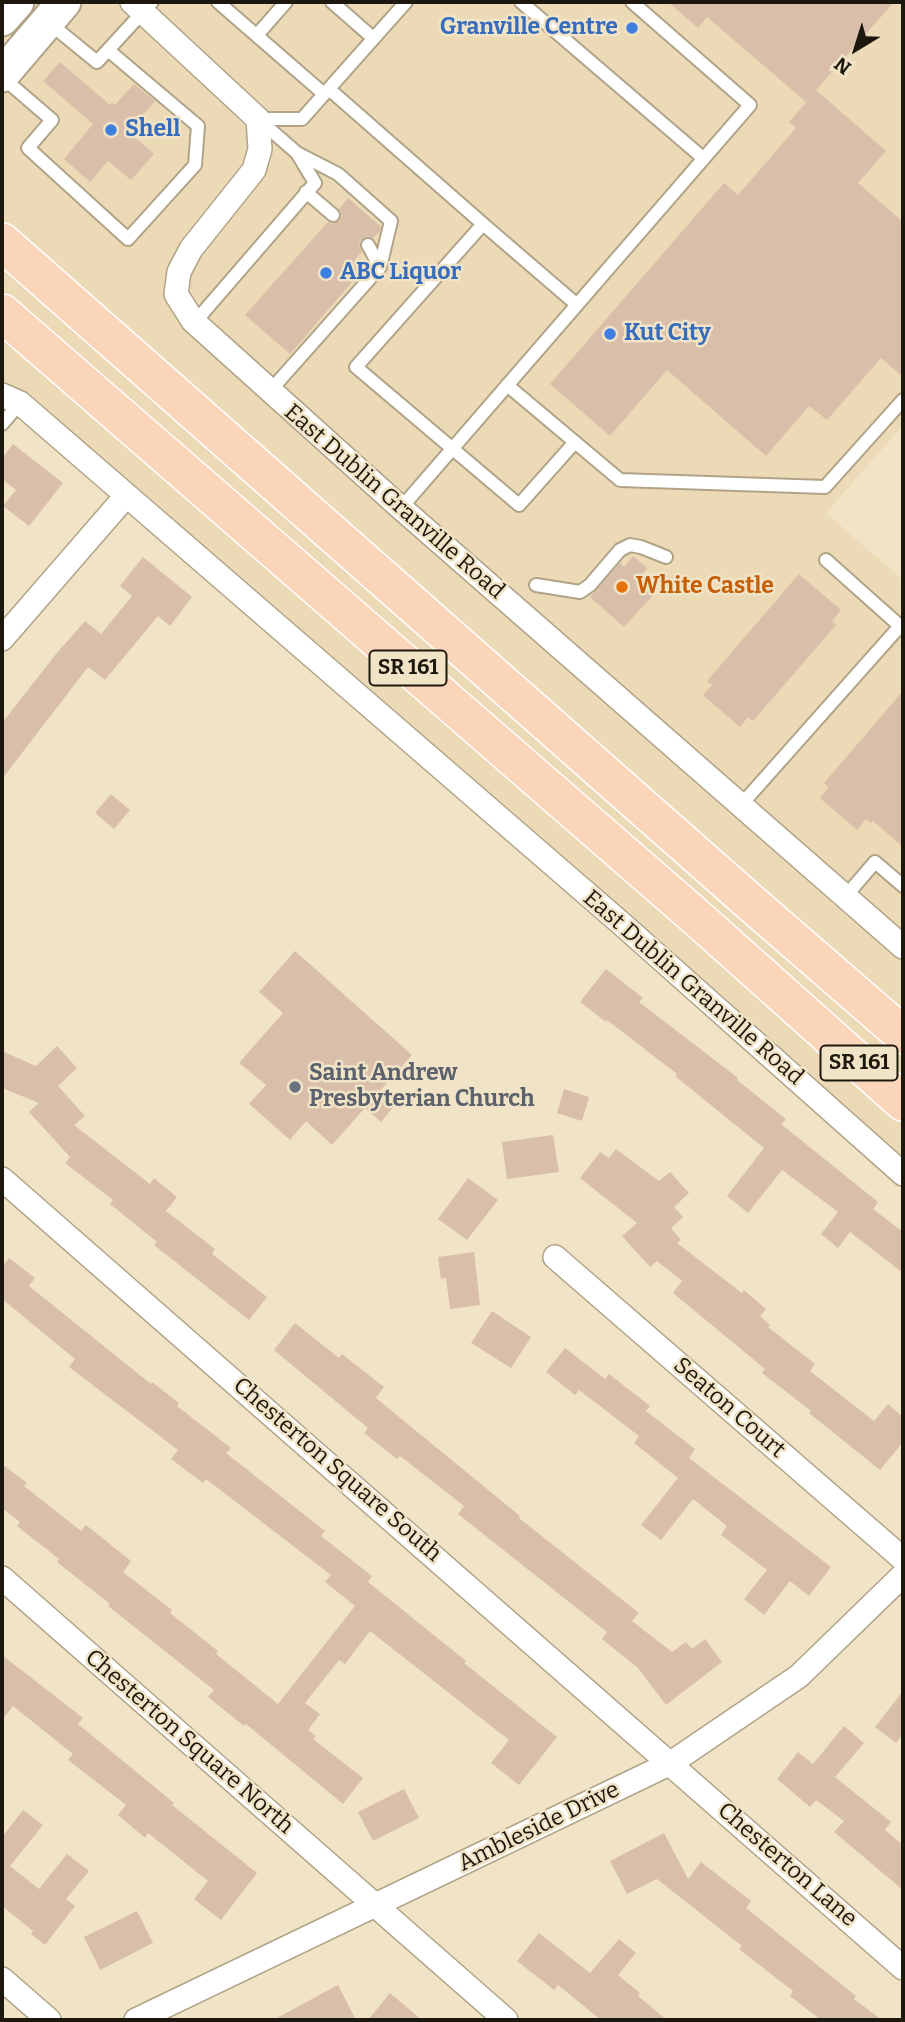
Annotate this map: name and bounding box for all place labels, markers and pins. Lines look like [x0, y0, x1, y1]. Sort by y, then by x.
place label: Granville Centre [440, 14, 618, 42]
marker: Granville Centre [624, 20, 640, 36]
place label: Shell [125, 116, 180, 144]
marker: Shell [103, 122, 119, 138]
place label: ABC Liquor [340, 259, 461, 287]
marker: ABC Liquor [318, 265, 334, 281]
place label: Kut City [624, 320, 711, 348]
marker: Kut City [602, 326, 618, 342]
place label: White Castle [636, 573, 774, 601]
marker: White Castle [614, 579, 630, 595]
place label: Saint Andrew Presbyterian Church [309, 1060, 535, 1114]
marker: Saint Andrew Presbyterian Church [287, 1079, 303, 1095]

